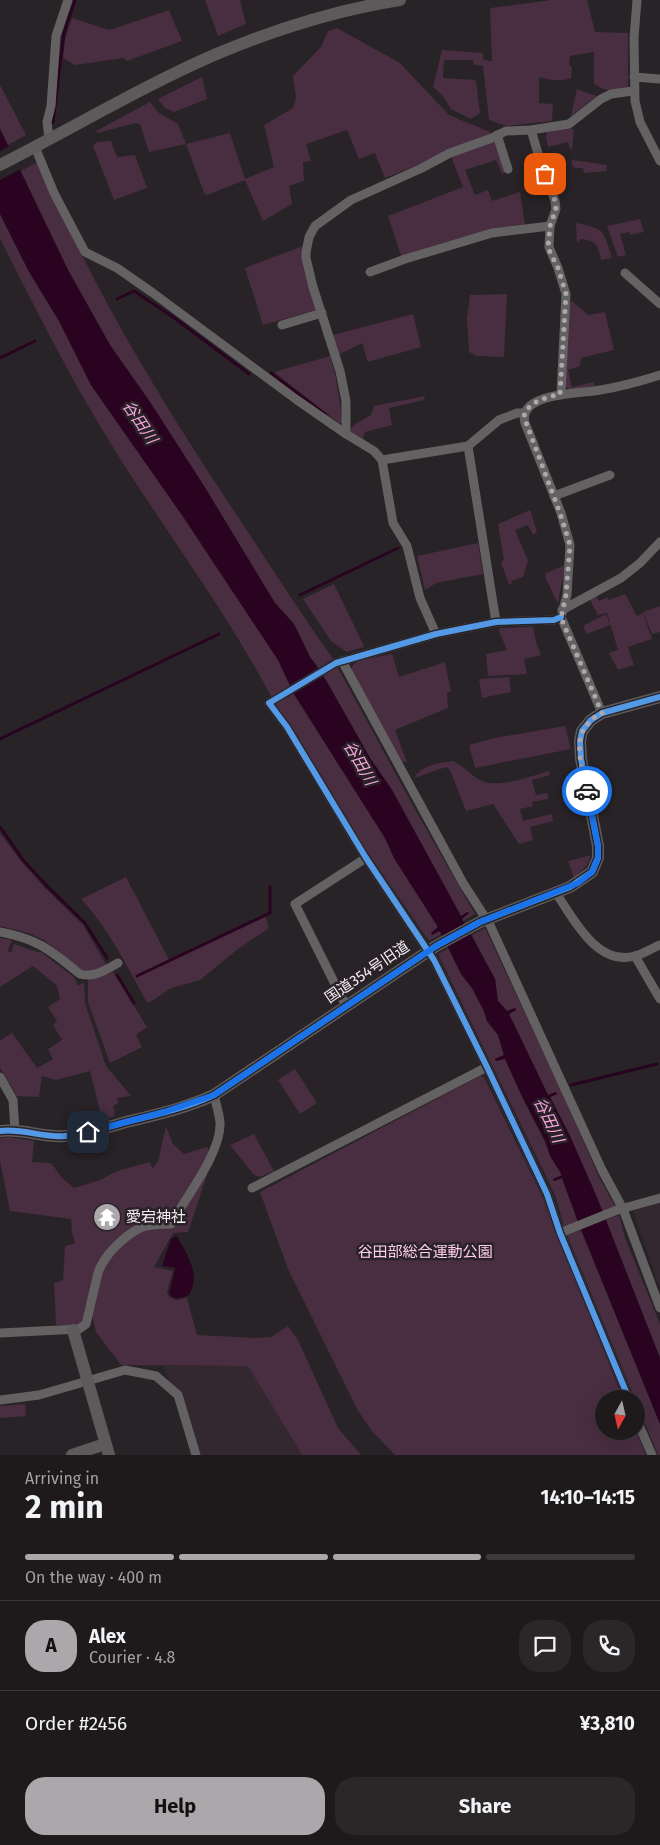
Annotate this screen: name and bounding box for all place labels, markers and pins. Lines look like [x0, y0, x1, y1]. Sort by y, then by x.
pin [524, 153, 566, 195]
pin [67, 1111, 109, 1153]
temple icon: 愛宕神社 [92, 1202, 122, 1232]
place label: 愛宕神社 [126, 1208, 186, 1226]

